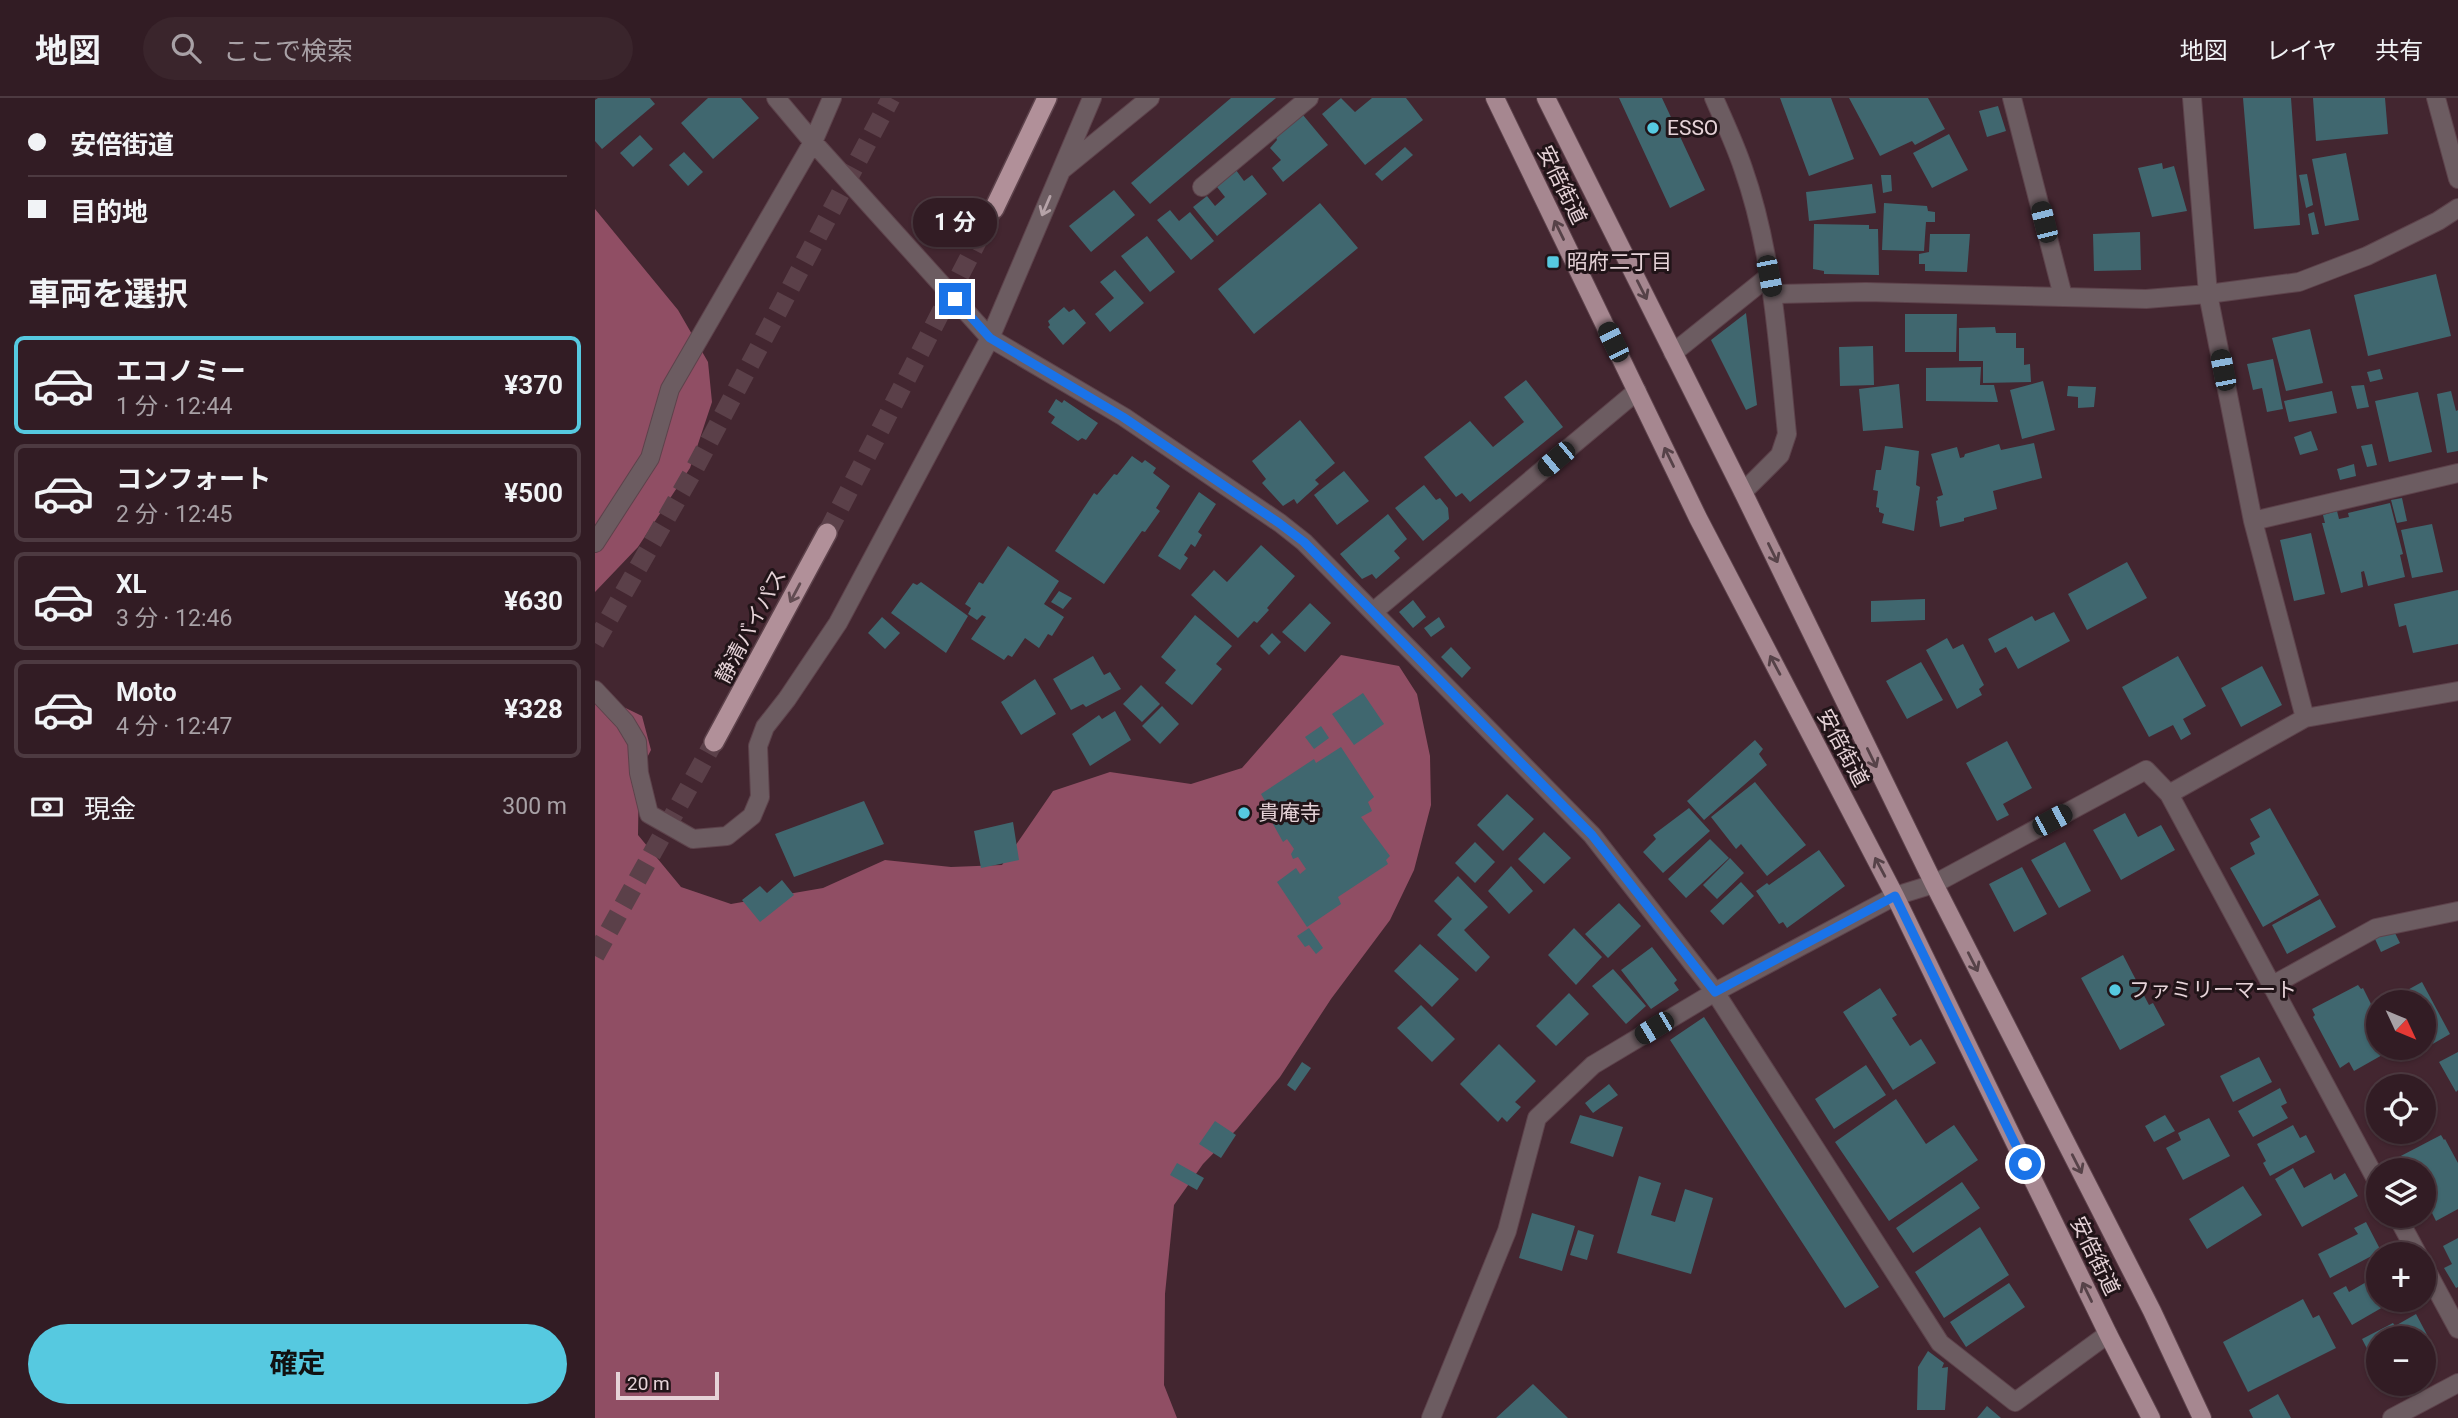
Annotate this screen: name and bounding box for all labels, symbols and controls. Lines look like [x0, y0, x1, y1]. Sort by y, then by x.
search box [143, 17, 633, 80]
icon: search [167, 29, 205, 67]
text: 地図 [35, 31, 101, 70]
text: ここで検索 [223, 36, 353, 66]
text: 地図 [2180, 37, 2228, 65]
text: レイヤ [2266, 37, 2337, 65]
text: 共有 [2375, 37, 2423, 65]
place label: ESSO [1667, 116, 1718, 140]
marker: ESSO [1645, 120, 1661, 136]
text: 安倍街道 [70, 130, 174, 160]
street label: 安倍街道 [1533, 142, 1591, 228]
one-way arrow [1039, 195, 1052, 216]
text: 目的地 [70, 197, 148, 227]
callout: 1 分 [913, 198, 997, 246]
car [2029, 199, 2060, 245]
text: 1 分 [934, 209, 976, 236]
one-way arrow [1552, 220, 1565, 241]
place label: 昭府二丁目 [1567, 250, 1672, 274]
car [1755, 253, 1784, 299]
marker: 昭府二丁目 [1545, 254, 1561, 270]
text: 車両を選択 [28, 275, 188, 313]
one-way arrow [1636, 280, 1650, 300]
route end [939, 283, 971, 315]
car [1595, 319, 1632, 365]
car [2209, 347, 2238, 393]
icon: car [32, 354, 95, 417]
text: エコノミー [116, 356, 246, 386]
text: ¥370 [504, 370, 563, 400]
text: 1 分 · 12:44 [116, 393, 232, 420]
car [1534, 437, 1579, 481]
one-way arrow [1661, 447, 1675, 468]
icon: car [32, 462, 95, 525]
text: コンフォート [116, 464, 271, 494]
text: ¥500 [504, 478, 563, 508]
text: 2 分 · 12:45 [116, 501, 232, 528]
one-way arrow [1766, 542, 1780, 563]
street label: 静清バイパス [711, 565, 791, 687]
text: XL [116, 569, 147, 599]
icon: car [32, 570, 95, 633]
one-way arrow [788, 582, 801, 603]
text: ¥630 [504, 586, 563, 616]
text: 3 分 · 12:46 [116, 605, 232, 632]
one-way arrow [1767, 655, 1781, 676]
text: Moto [116, 677, 177, 707]
icon: car [32, 678, 95, 741]
text: ¥328 [504, 694, 563, 724]
street label: 安倍街道 [1813, 705, 1873, 791]
text: 4 分 · 12:47 [116, 713, 232, 740]
one-way arrow [1866, 747, 1880, 768]
icon: cash [28, 788, 66, 826]
text: 300 m [502, 793, 567, 820]
text: 現金 [84, 794, 136, 824]
place label: 貴庵寺 [1258, 801, 1321, 825]
car [2029, 801, 2076, 839]
marker: 貴庵寺 [1236, 805, 1252, 821]
one-way arrow [1873, 857, 1886, 878]
one-way arrow [1967, 951, 1981, 971]
place label: ファミリーマート [2129, 978, 2297, 1002]
marker: ファミリーマート [2107, 982, 2123, 998]
north arrow [2366, 990, 2436, 1060]
map controls [2366, 990, 2436, 1396]
car [1631, 1008, 1678, 1048]
button: locate [2366, 1074, 2436, 1144]
route start [2009, 1148, 2041, 1180]
one-way arrow [2071, 1153, 2085, 1174]
button: layers [2366, 1158, 2436, 1228]
street label: 安倍街道 [2066, 1213, 2124, 1299]
button: + [2366, 1242, 2436, 1312]
one-way arrow [2080, 1282, 2094, 1303]
button: 確定 [28, 1324, 567, 1404]
button: − [2366, 1326, 2436, 1396]
scale bar [616, 1369, 719, 1401]
text: 20 m [627, 1372, 670, 1395]

